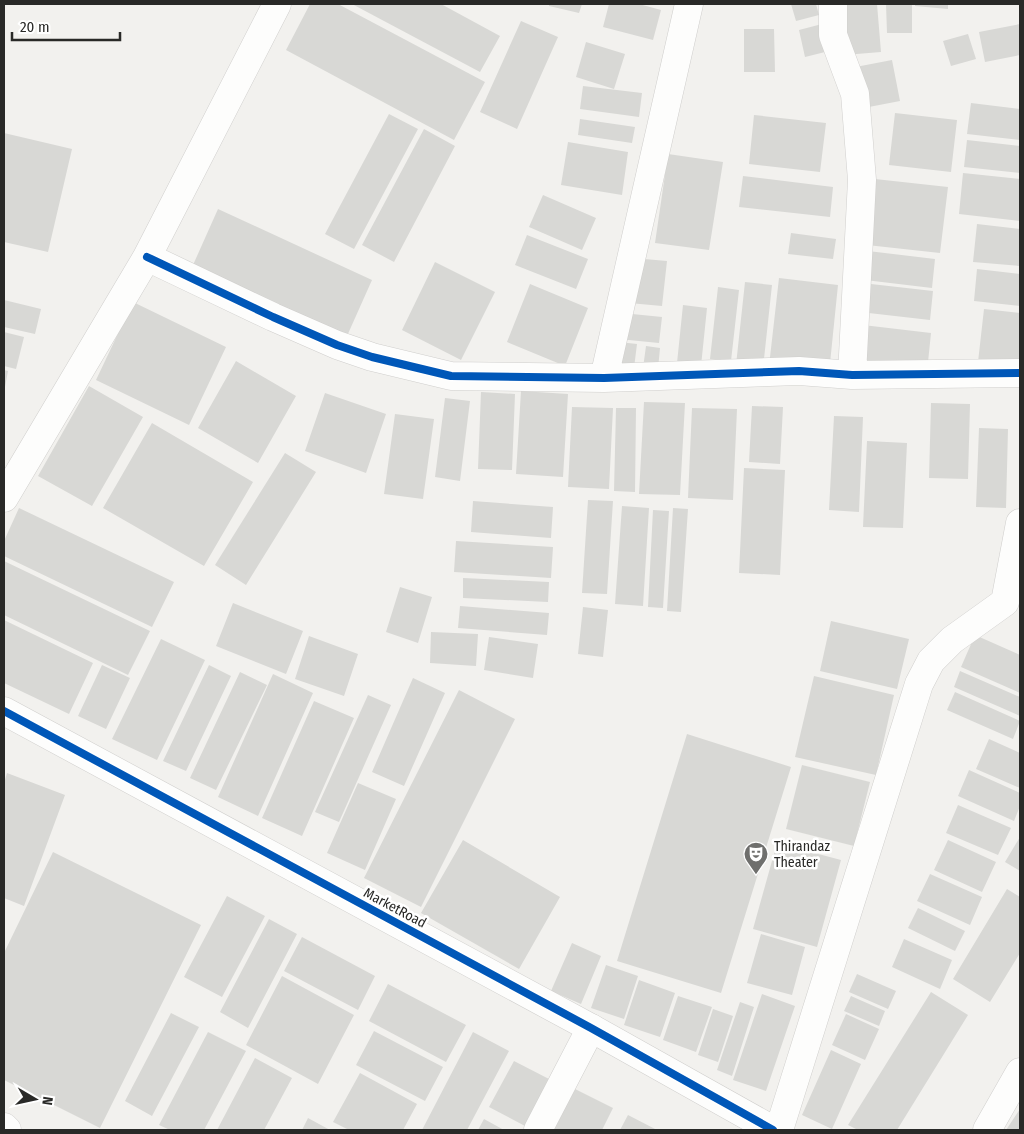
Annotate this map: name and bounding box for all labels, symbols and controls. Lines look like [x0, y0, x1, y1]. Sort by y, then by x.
scale bar [12, 10, 120, 42]
text: 20 m [20, 18, 50, 36]
place label: Thirandaz Theater [774, 838, 830, 871]
theatre icon: Thirandaz Theater [743, 841, 769, 875]
street label: MarketRoad [361, 884, 429, 932]
north arrow [10, 1074, 60, 1124]
text: N [38, 1095, 56, 1106]

